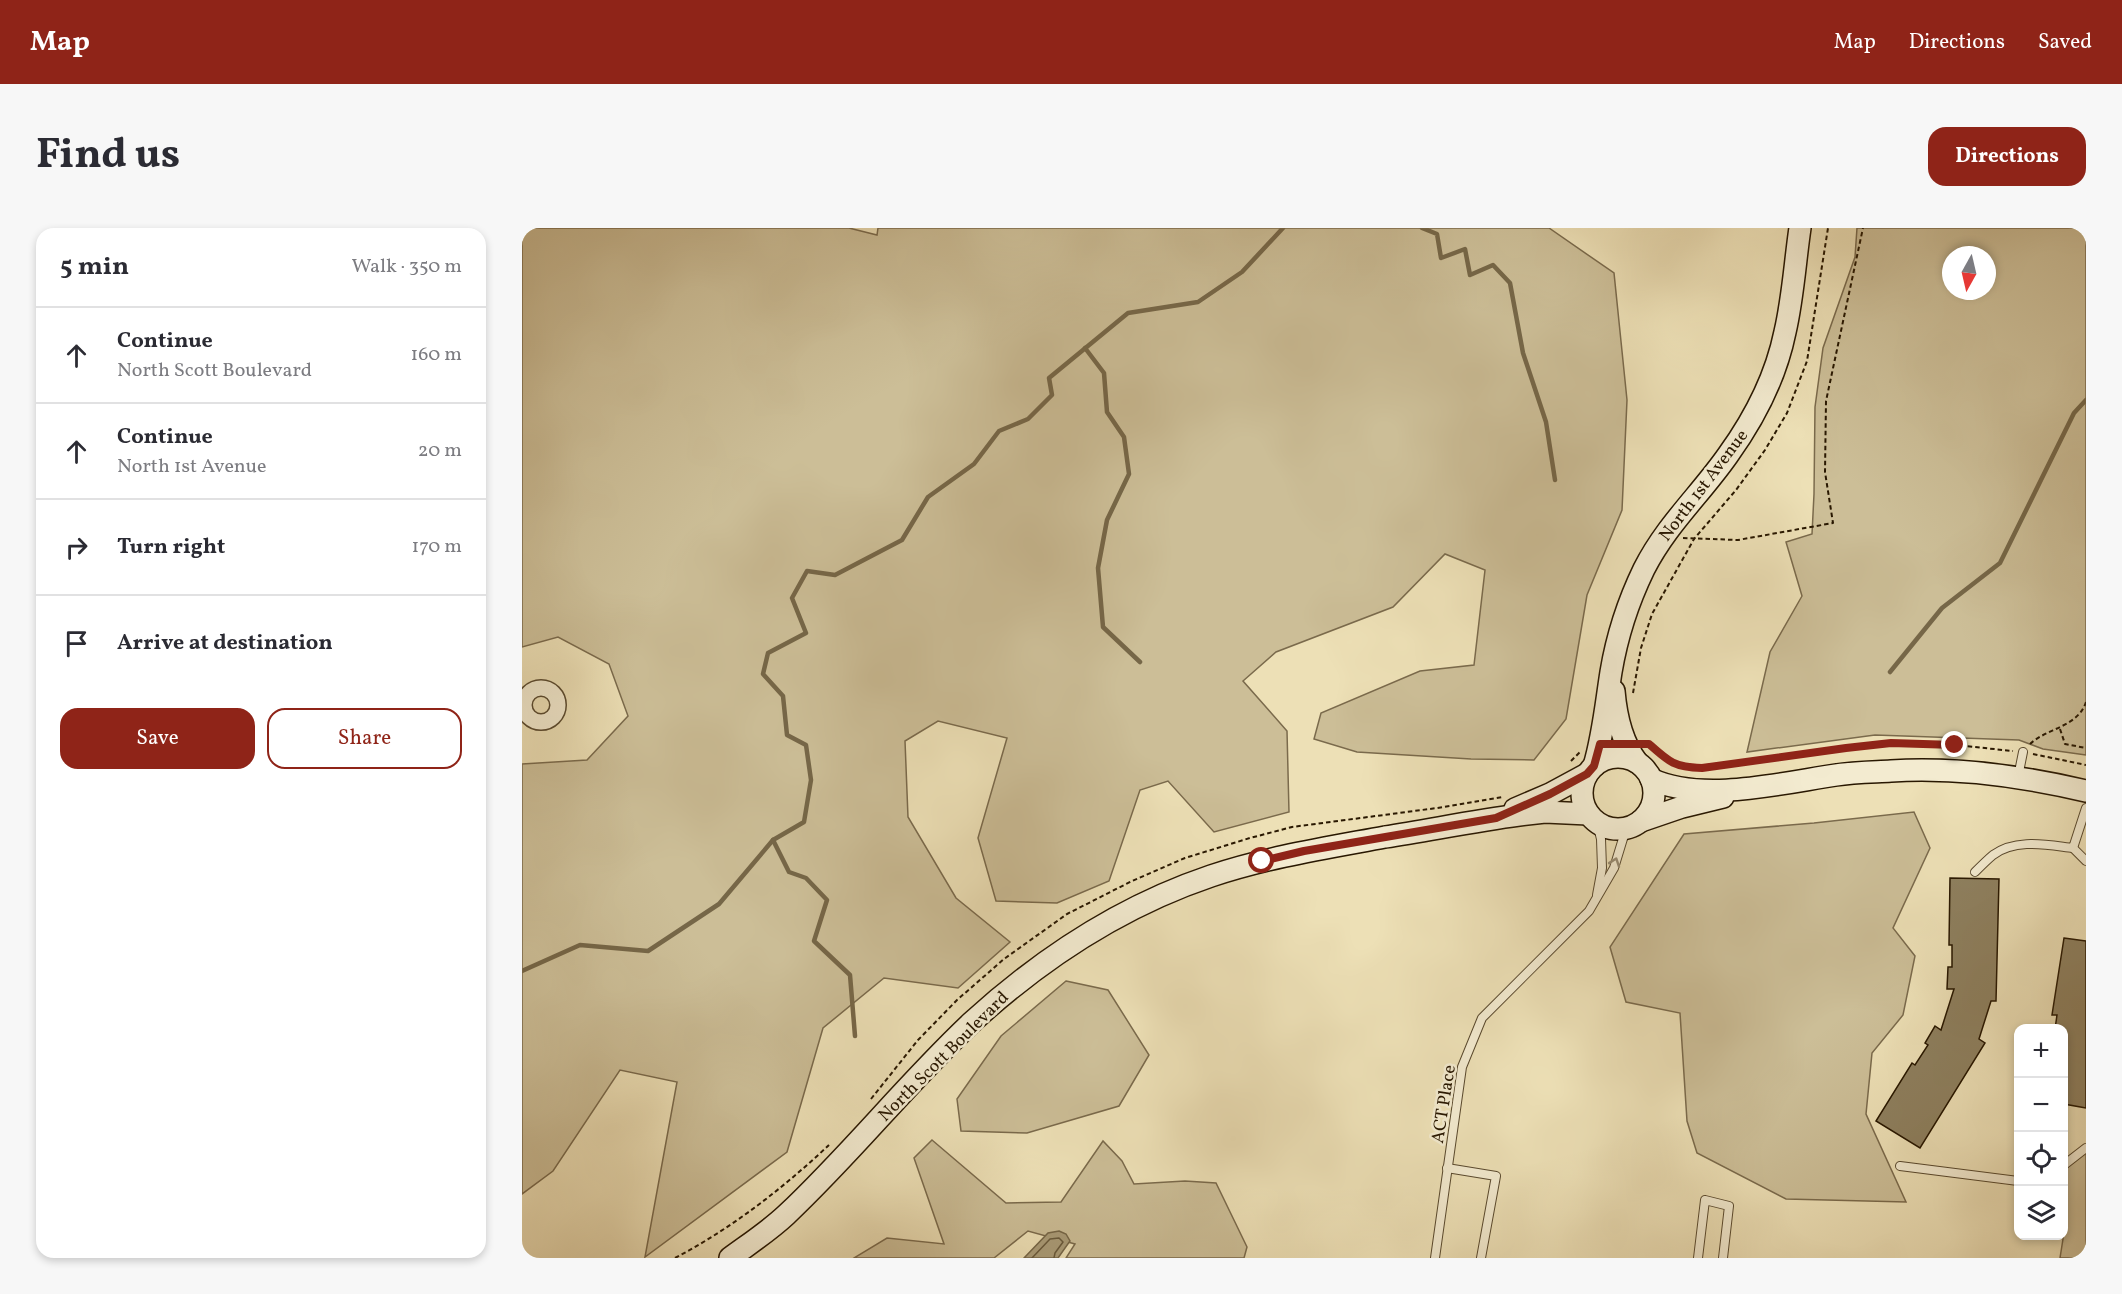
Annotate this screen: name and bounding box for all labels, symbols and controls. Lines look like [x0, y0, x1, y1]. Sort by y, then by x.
text: Map [30, 23, 90, 62]
text: Map [1834, 28, 1876, 57]
text: Directions [1909, 28, 2005, 57]
text: Saved [2038, 28, 2092, 57]
text: Find us [36, 127, 180, 186]
button: Directions [1928, 127, 2086, 186]
north arrow [1942, 246, 1996, 300]
text: 5 min [60, 249, 129, 285]
text: Walk · 350 m [351, 253, 462, 281]
text: Continue [117, 326, 213, 357]
icon: ahead [60, 339, 93, 372]
text: 160 m [410, 341, 462, 369]
text: North Scott Boulevard [117, 357, 312, 385]
text: Continue [117, 422, 213, 453]
street label: North 1st Avenue [1654, 425, 1755, 547]
icon: ahead [60, 435, 93, 468]
text: 20 m [418, 437, 462, 465]
text: North 1st Avenue [117, 453, 267, 481]
icon: right [60, 531, 93, 564]
text: Turn right [117, 532, 225, 563]
text: 170 m [412, 533, 462, 561]
icon: arrive [60, 627, 93, 660]
text: Arrive at destination [117, 628, 333, 659]
button: Save [60, 708, 255, 769]
button: Share [267, 708, 462, 769]
route end [1941, 731, 1967, 757]
route start [1248, 847, 1274, 873]
one-way arrow [1608, 857, 1621, 868]
street label: North Scott Boulevard [873, 986, 1015, 1128]
map controls [2014, 1024, 2068, 1240]
button: + [2014, 1024, 2068, 1078]
street label: ACT Place [1426, 1063, 1463, 1145]
button: − [2014, 1078, 2068, 1132]
button: locate [2014, 1132, 2068, 1186]
button: layers [2014, 1186, 2068, 1240]

